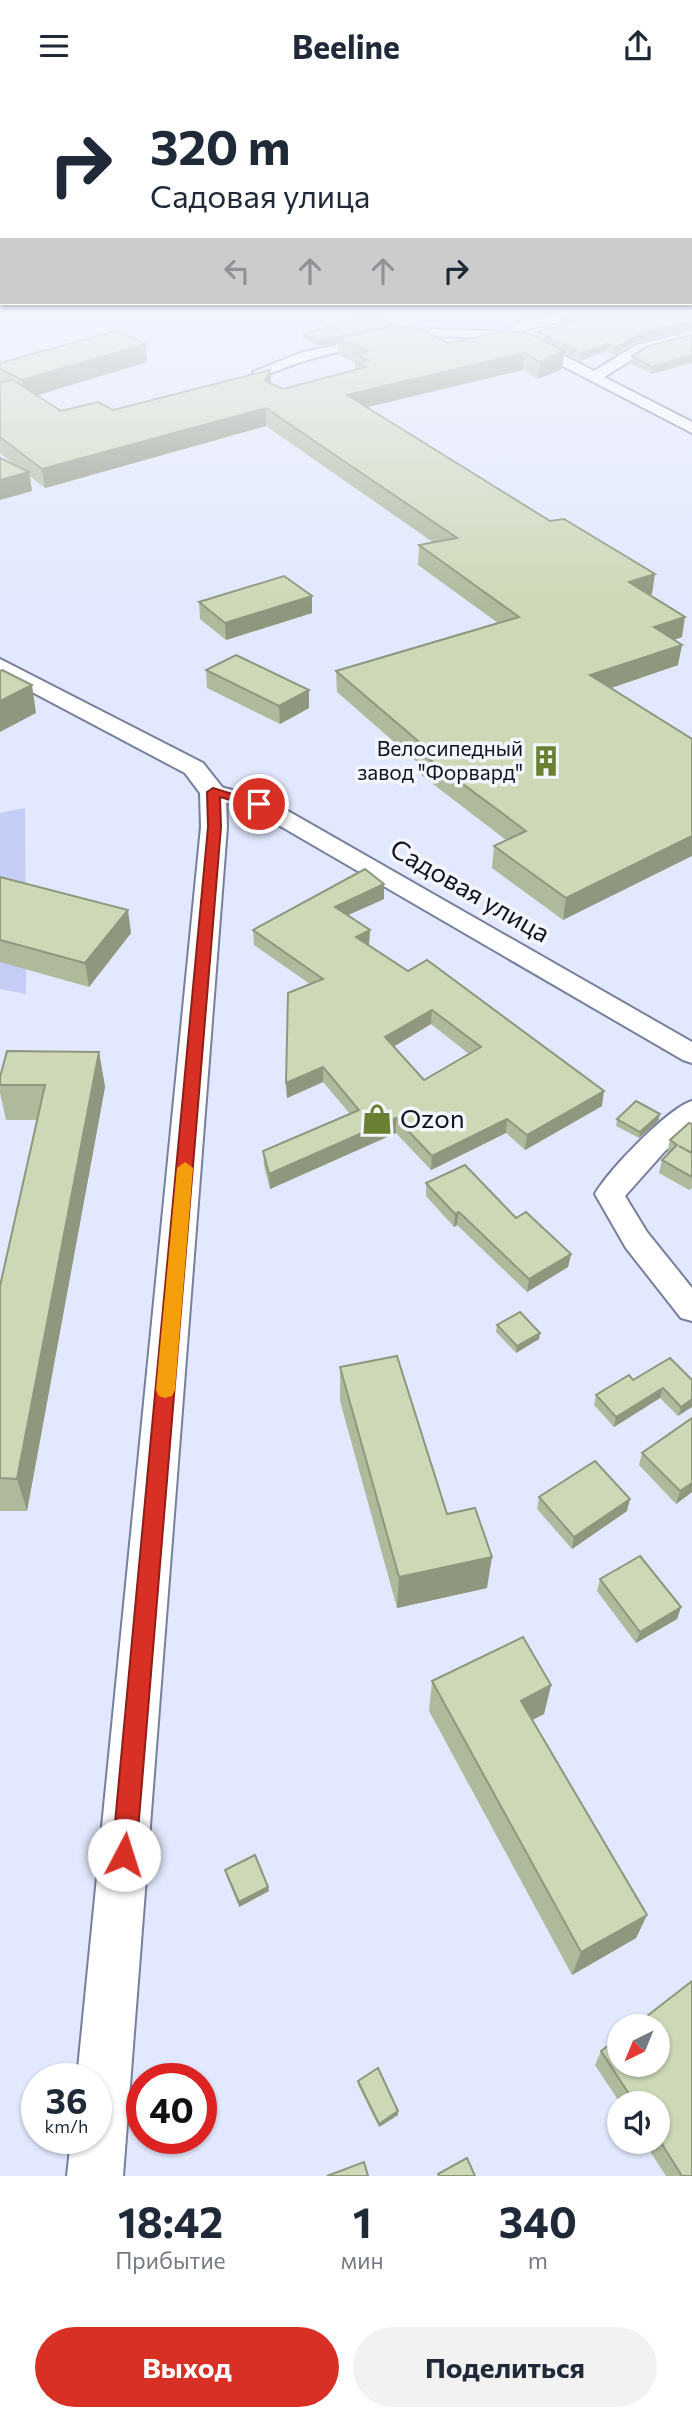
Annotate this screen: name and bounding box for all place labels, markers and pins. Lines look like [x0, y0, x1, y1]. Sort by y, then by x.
place label: Велосипедный завод "Форвард" [357, 735, 523, 784]
building icon: Велосипедный завод "Форвард" [529, 744, 563, 778]
pin [229, 774, 289, 834]
shop icon: Ozon [360, 1102, 394, 1136]
place label: Ozon [400, 1102, 465, 1133]

